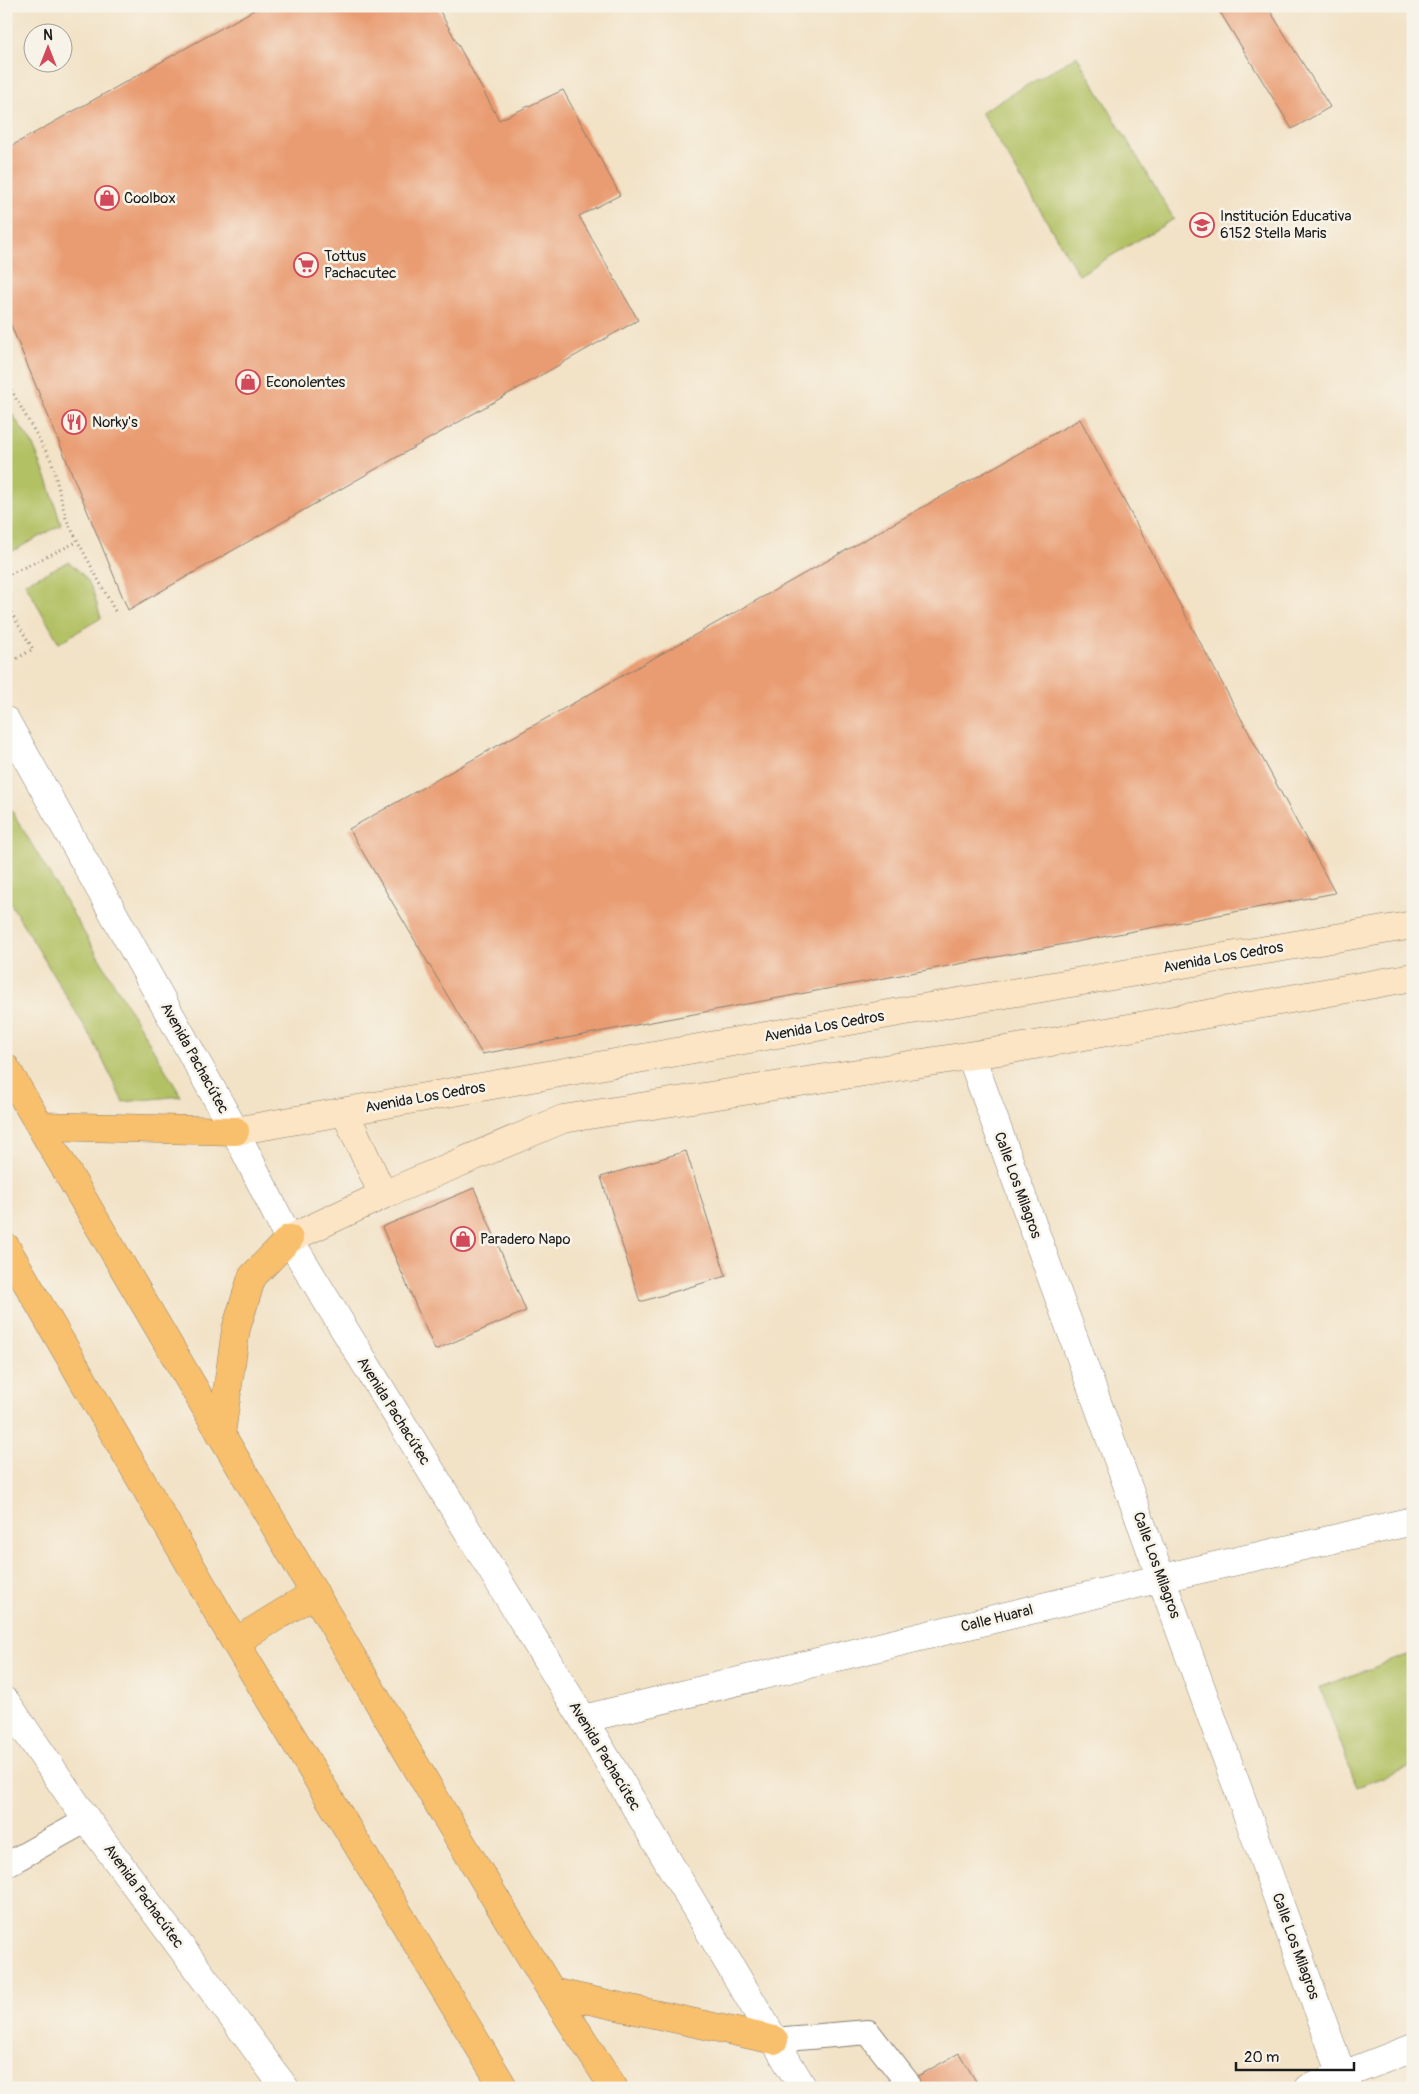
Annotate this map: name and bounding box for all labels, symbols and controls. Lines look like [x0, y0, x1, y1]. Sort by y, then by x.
north arrow [22, 22, 72, 72]
text: N [43, 27, 53, 44]
shop icon: Coolbox [94, 185, 120, 211]
place label: Coolbox [124, 189, 176, 208]
place label: Institución Educativa 6152 Stella Maris [1220, 207, 1351, 243]
school or university icon: Institución Educativa 6152 Stella Maris [1189, 212, 1215, 238]
place label: Tottus Pachacutec [324, 247, 397, 283]
supermarket icon: Tottus Pachacutec [293, 252, 319, 278]
shop icon: Econolentes [235, 369, 261, 395]
place label: Econolentes [266, 373, 346, 392]
restaurant icon: Norky's [61, 409, 87, 435]
place label: Norky's [92, 413, 138, 432]
street label: Avenida Los Cedros [1162, 938, 1285, 977]
street label: Avenida Pachacútec [156, 999, 233, 1117]
street label: Avenida Los Cedros [763, 1007, 886, 1046]
street label: Avenida Los Cedros [364, 1078, 487, 1117]
street label: Calle Los Milagros [989, 1129, 1046, 1241]
shop icon: Paradero Napo [450, 1226, 476, 1252]
place label: Paradero Napo [480, 1230, 571, 1249]
street label: Avenida Pachacútec [353, 1354, 435, 1469]
street label: Calle Los Milagros [1128, 1509, 1185, 1621]
street label: Calle Huaral [959, 1600, 1035, 1637]
street label: Avenida Pachacútec [564, 1698, 645, 1815]
street label: Avenida Pachacútec [99, 1840, 188, 1952]
street label: Calle Los Milagros [1267, 1890, 1324, 2002]
scale bar [1236, 2039, 1354, 2071]
text: 20 m [1244, 2048, 1279, 2067]

